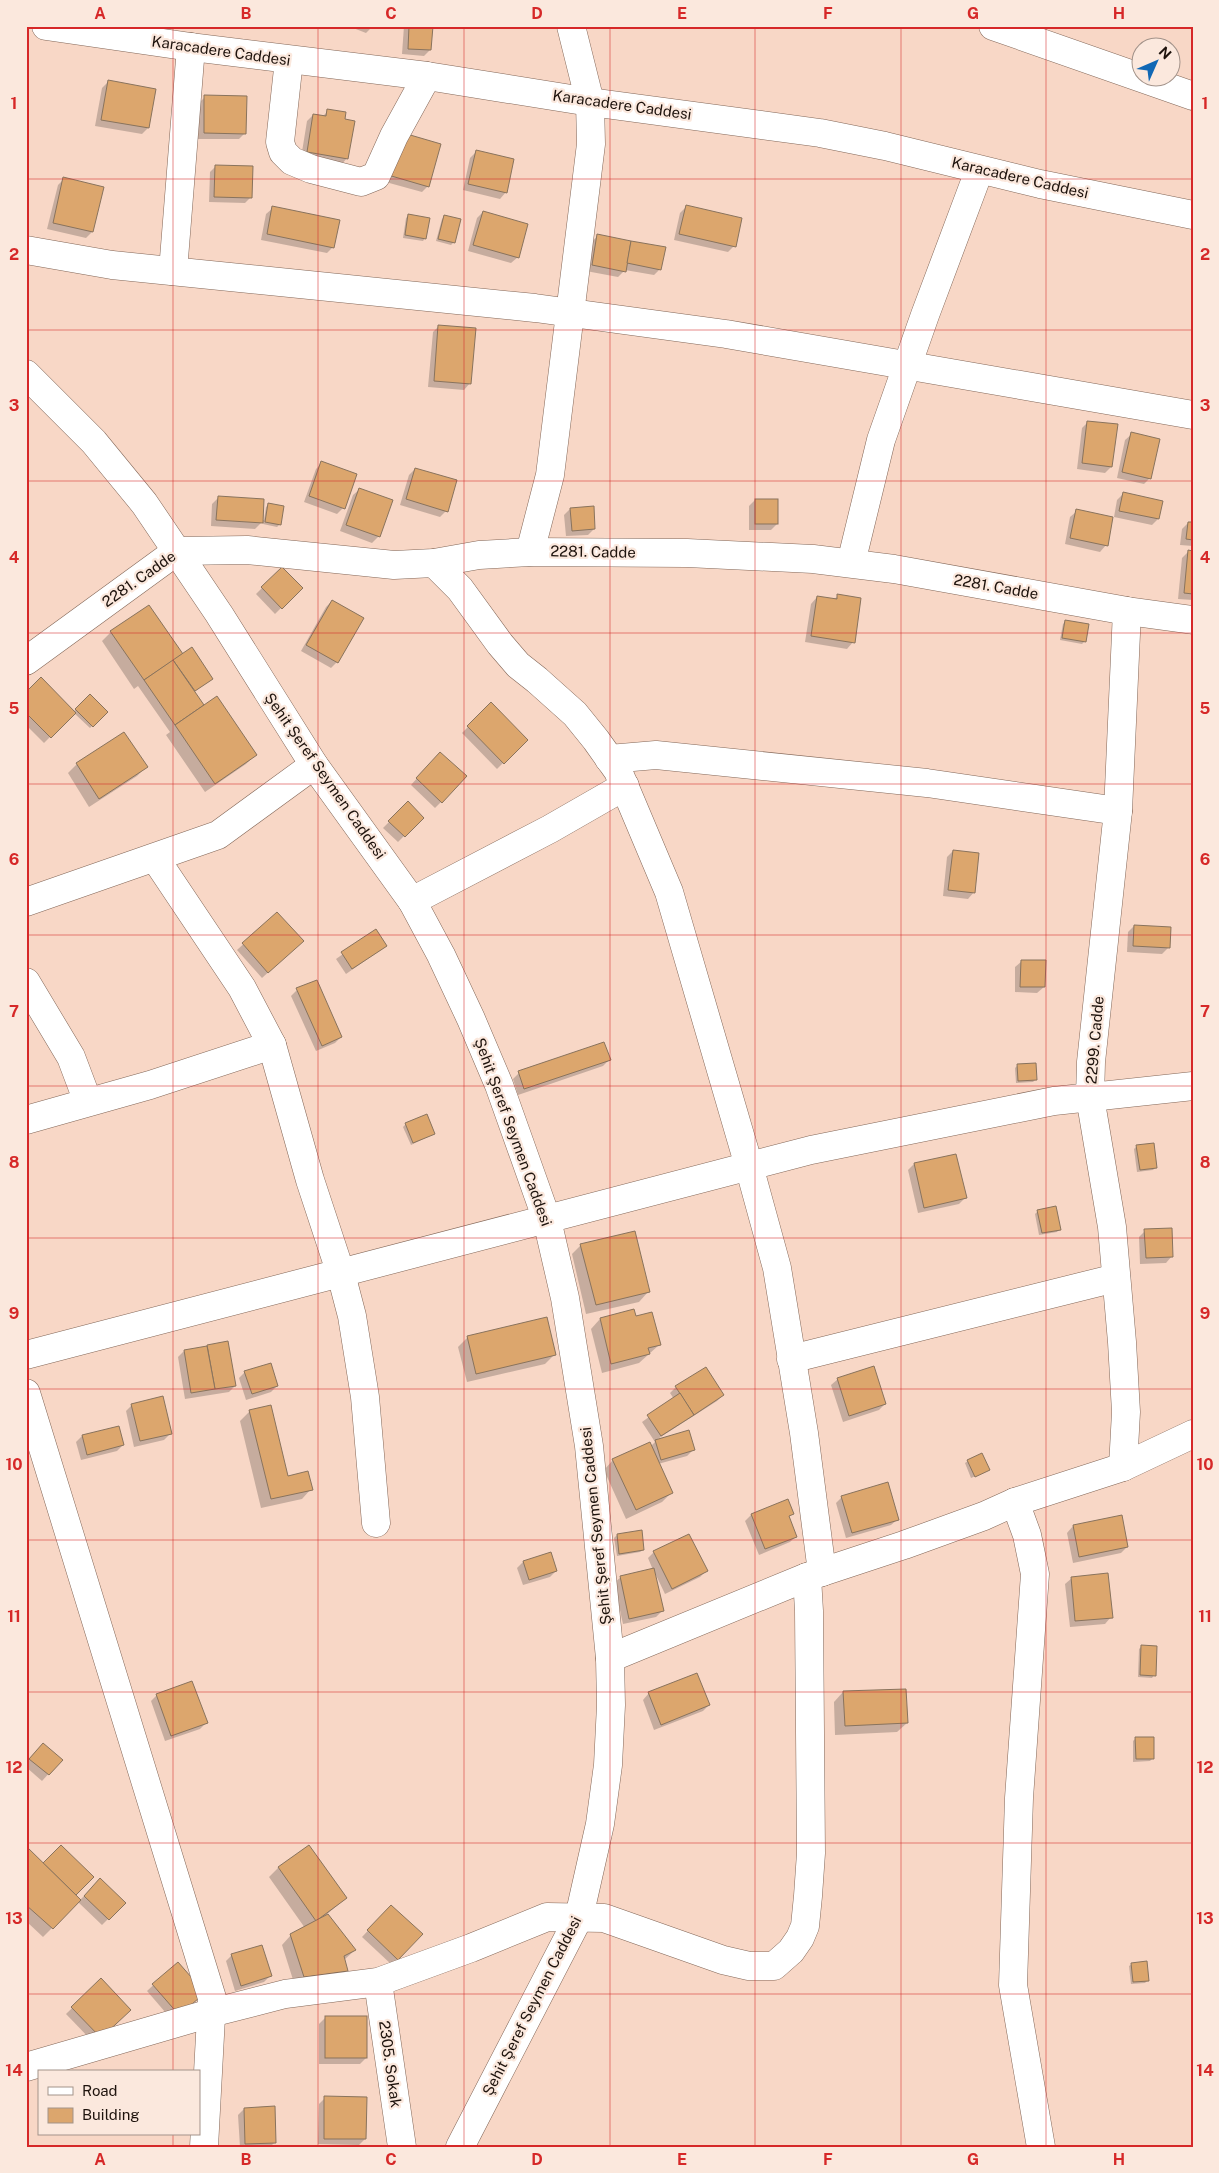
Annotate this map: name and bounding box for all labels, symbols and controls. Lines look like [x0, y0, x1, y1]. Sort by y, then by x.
text: A [94, 4, 106, 23]
text: B [241, 4, 252, 23]
text: C [385, 4, 397, 23]
text: D [531, 4, 543, 23]
text: E [677, 4, 687, 23]
text: F [823, 4, 833, 23]
text: G [967, 4, 979, 23]
text: H [1113, 4, 1125, 23]
street label: Karacadere Caddesi [151, 32, 292, 69]
north arrow [1132, 38, 1182, 88]
text: N [1156, 43, 1175, 62]
street label: Karacadere Caddesi [552, 86, 693, 123]
text: 1 [11, 94, 17, 113]
text: 1 [1202, 94, 1208, 113]
street label: Karacadere Caddesi [950, 153, 1090, 202]
text: 2 [9, 245, 19, 264]
text: 2 [1200, 245, 1210, 264]
text: 3 [9, 396, 19, 415]
text: 3 [1200, 396, 1210, 415]
street label: 2281. Cadde [550, 542, 636, 561]
street label: 2281. Cadde [99, 547, 179, 610]
text: 4 [9, 548, 20, 567]
text: 4 [1200, 548, 1211, 567]
street label: 2281. Cadde [952, 571, 1040, 602]
street label: Şehit Şeref Seymen Caddesi [261, 689, 389, 862]
text: 5 [9, 699, 20, 718]
text: 5 [1200, 699, 1211, 718]
text: 6 [9, 850, 19, 869]
text: 6 [1200, 850, 1210, 869]
street label: 2299. Cadde [1082, 995, 1107, 1085]
text: 7 [9, 1002, 19, 1021]
text: 7 [1200, 1002, 1210, 1021]
street label: Şehit Şeref Seymen Caddesi [471, 1035, 555, 1228]
text: 8 [9, 1153, 20, 1172]
text: 8 [1200, 1153, 1211, 1172]
text: 9 [9, 1304, 19, 1323]
text: 9 [1200, 1304, 1210, 1323]
street label: Şehit Şeref Seymen Caddesi [577, 1426, 614, 1626]
text: 10 [5, 1455, 23, 1474]
text: 10 [1196, 1455, 1214, 1474]
text: 11 [7, 1607, 21, 1626]
text: 11 [1198, 1607, 1212, 1626]
text: 12 [5, 1758, 23, 1777]
text: 12 [1196, 1758, 1214, 1777]
text: 13 [5, 1909, 23, 1928]
text: 13 [1196, 1909, 1214, 1928]
street label: Şehit Şeref Seymen Caddesi [479, 1913, 584, 2098]
street label: 2305. Sokak [376, 2019, 405, 2108]
text: 14 [5, 2061, 23, 2080]
text: 14 [1196, 2061, 1214, 2080]
legend [38, 2070, 200, 2136]
text: Road [82, 2082, 118, 2099]
text: Building [82, 2106, 140, 2123]
text: A [94, 2150, 106, 2169]
text: B [241, 2150, 252, 2169]
text: C [385, 2150, 397, 2169]
text: D [531, 2150, 543, 2169]
text: E [677, 2150, 687, 2169]
text: F [823, 2150, 833, 2169]
text: G [967, 2150, 979, 2169]
text: H [1113, 2150, 1125, 2169]

